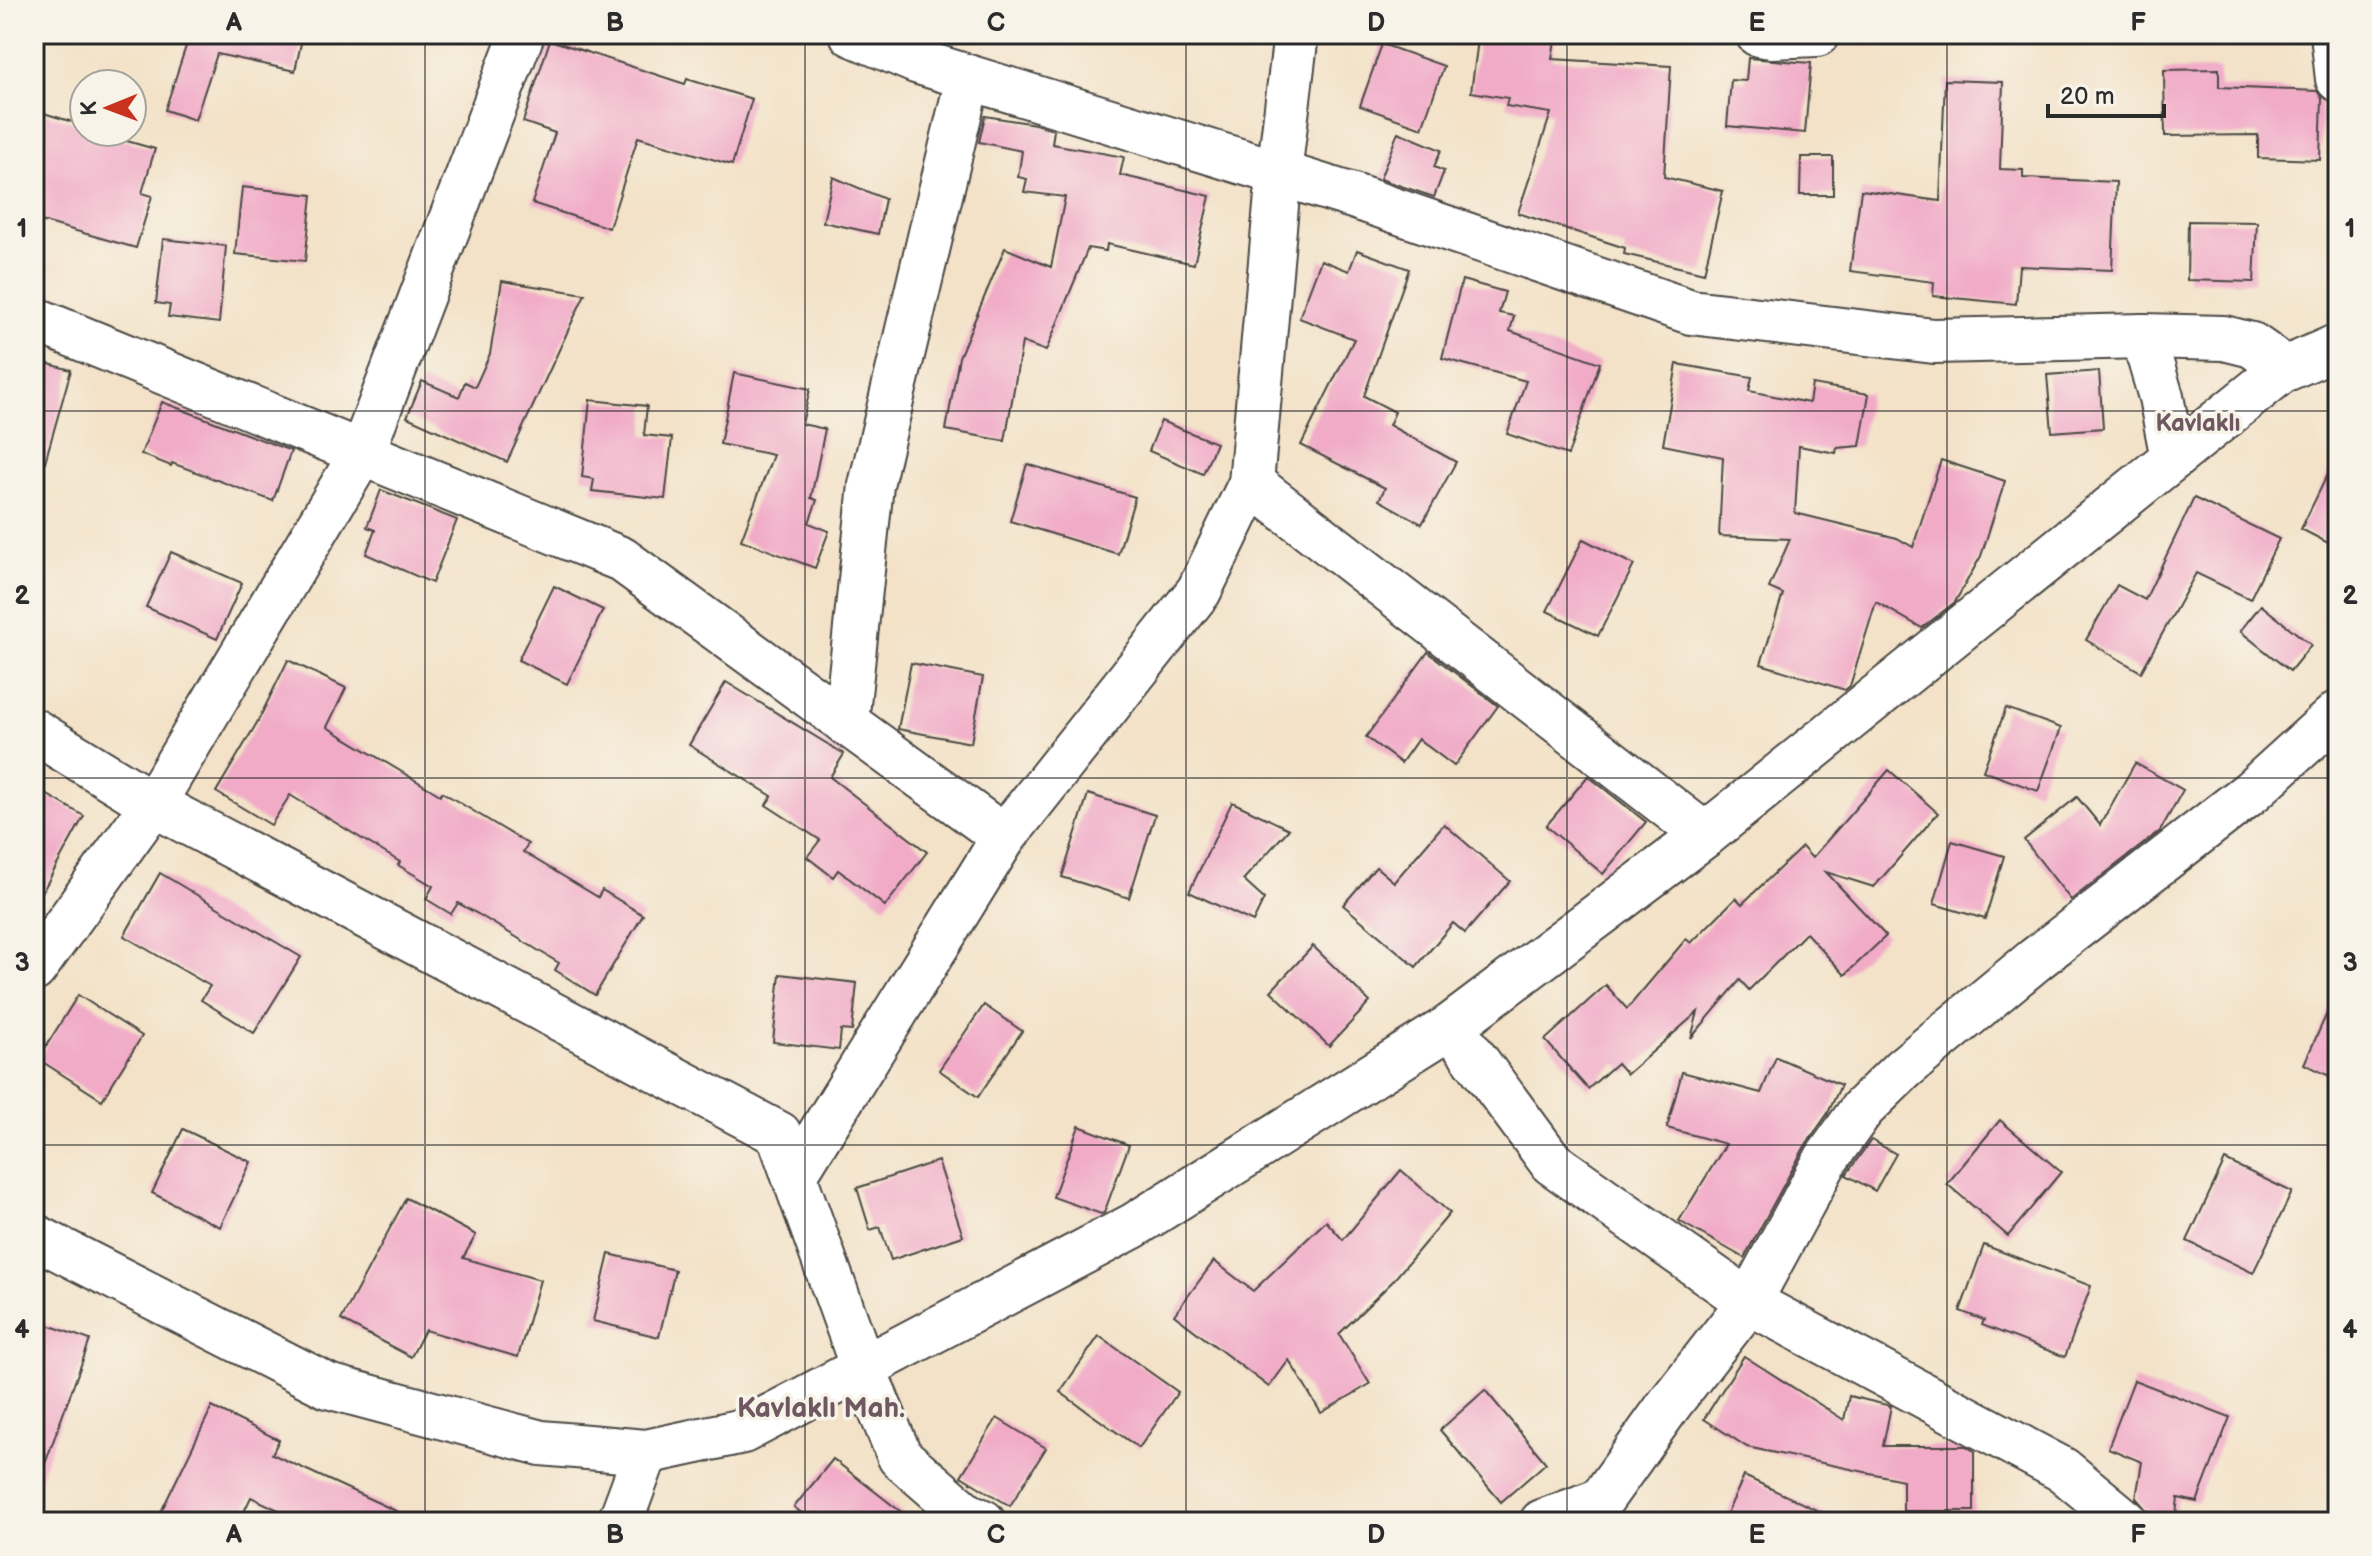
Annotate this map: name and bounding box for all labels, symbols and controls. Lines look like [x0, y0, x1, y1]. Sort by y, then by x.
text: A [225, 8, 242, 39]
text: B [606, 8, 624, 39]
text: C [987, 8, 1005, 39]
text: D [1367, 8, 1385, 39]
text: E [1749, 8, 1766, 39]
text: F [2130, 8, 2146, 39]
north arrow [68, 68, 148, 148]
scale bar [2048, 68, 2164, 118]
text: 20 m [2060, 82, 2115, 111]
text: K [76, 101, 103, 116]
text: 1 [17, 214, 27, 245]
text: 1 [2345, 214, 2355, 245]
district label: Kavlaklı [2156, 409, 2240, 438]
text: 2 [14, 581, 30, 612]
text: 2 [2342, 581, 2358, 612]
text: 3 [14, 948, 30, 979]
text: 3 [2342, 948, 2358, 979]
text: 4 [14, 1315, 30, 1346]
text: 4 [2342, 1315, 2358, 1346]
district label: Kavlaklı Mah. [737, 1392, 905, 1425]
text: A [225, 1520, 242, 1551]
text: B [606, 1520, 624, 1551]
text: C [987, 1520, 1005, 1551]
text: D [1367, 1520, 1385, 1551]
text: E [1749, 1520, 1766, 1551]
text: F [2130, 1520, 2146, 1551]

